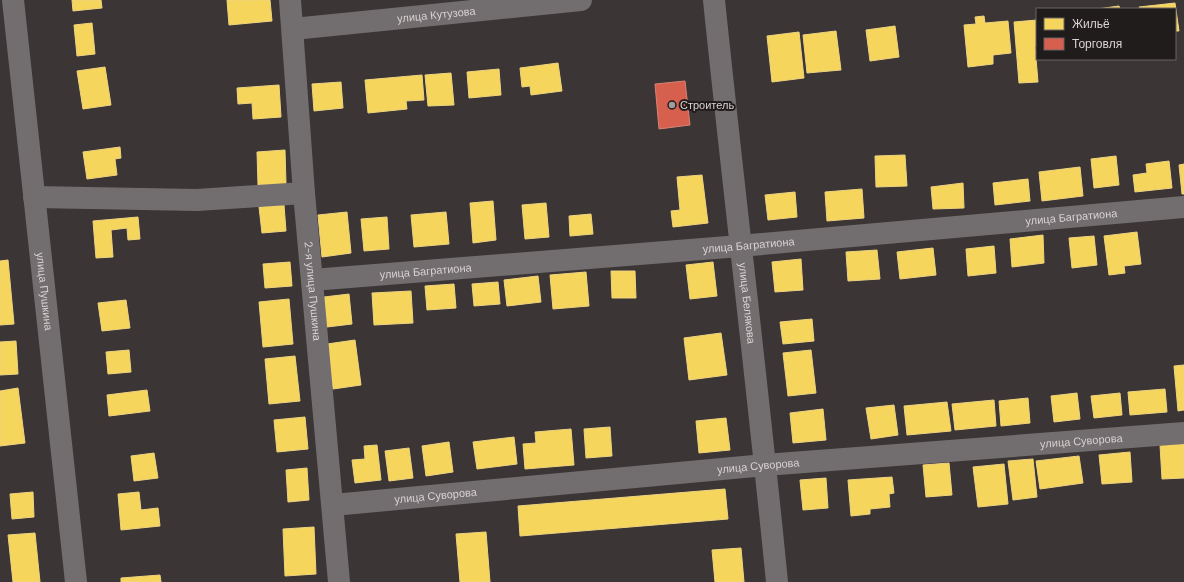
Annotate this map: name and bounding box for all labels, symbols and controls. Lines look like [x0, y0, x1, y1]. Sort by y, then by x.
street label: улица Кутузова [396, 4, 477, 25]
legend [1036, 8, 1176, 60]
text: Жильё [1072, 16, 1110, 32]
text: Торговля [1072, 36, 1122, 52]
place label: Строитель [680, 98, 734, 112]
marker: Строитель [667, 100, 677, 110]
street label: улица Багратиона [1025, 206, 1119, 228]
street label: улица Багратиона [702, 234, 796, 256]
street label: 2-я улица Пушкина [301, 241, 324, 342]
street label: улица Пушкина [33, 251, 56, 332]
street label: улица Багратиона [379, 260, 473, 282]
street label: улица Белякова [736, 262, 759, 345]
street label: улица Суворова [1039, 431, 1124, 451]
street label: улица Суворова [716, 455, 801, 476]
street label: улица Суворова [394, 485, 478, 506]

